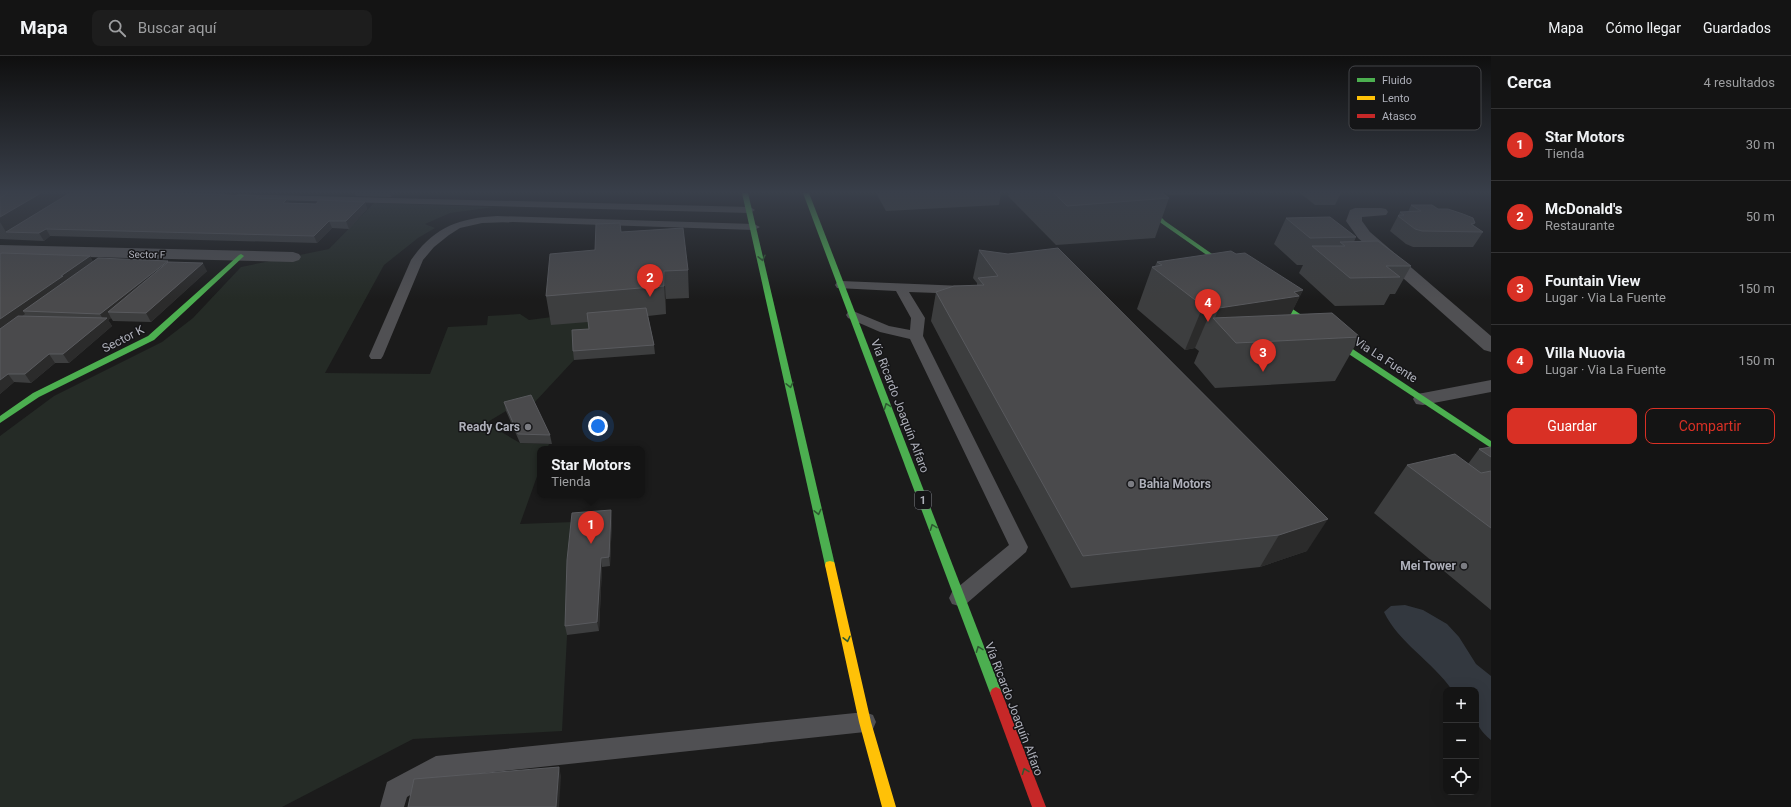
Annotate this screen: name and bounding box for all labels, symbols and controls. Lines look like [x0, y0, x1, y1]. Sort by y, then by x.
search box [92, 10, 372, 46]
text: Mapa [20, 16, 68, 39]
icon: search [106, 17, 128, 39]
text: Buscar aquí [138, 19, 217, 37]
text: Mapa [1548, 20, 1584, 36]
text: Cómo llegar [1606, 20, 1681, 36]
text: Guardados [1703, 20, 1771, 36]
legend [1349, 66, 1481, 130]
text: Cerca [1507, 72, 1551, 92]
text: Fluido [1382, 74, 1412, 87]
text: 4 resultados [1703, 75, 1775, 90]
text: Lento [1382, 92, 1410, 105]
text: Atasco [1382, 110, 1416, 123]
text: Star Motors [1545, 128, 1625, 146]
text: 1 [1516, 137, 1524, 152]
text: 30 m [1746, 137, 1775, 152]
text: Tienda [1545, 146, 1584, 161]
text: McDonald's [1545, 200, 1623, 218]
text: 2 [1516, 209, 1524, 224]
text: 50 m [1746, 209, 1775, 224]
text: Restaurante [1545, 218, 1615, 233]
street label: Sector F [129, 249, 166, 260]
one-way arrow [757, 255, 765, 262]
pin: 2 [637, 264, 663, 297]
text: Fountain View [1545, 272, 1640, 290]
text: 3 [1516, 281, 1524, 296]
text: 150 m [1738, 281, 1775, 296]
pin: 4 [1195, 289, 1221, 322]
text: Lugar · Via La Fuente [1545, 290, 1666, 305]
street label: Sector K [100, 322, 147, 355]
street label: Via La Fuente [1352, 334, 1420, 386]
street label: Vía Ricardo Joaquín Alfaro [868, 337, 932, 475]
pin: 3 [1250, 339, 1276, 372]
text: Villa Nuovia [1545, 344, 1625, 362]
text: 4 [1516, 353, 1524, 368]
text: 150 m [1738, 353, 1775, 368]
text: Lugar · Via La Fuente [1545, 362, 1666, 377]
one-way arrow [785, 382, 793, 389]
one-way arrow [884, 402, 892, 409]
button: Guardar [1507, 408, 1637, 444]
button: Compartir [1645, 408, 1775, 444]
your location [588, 416, 608, 436]
place label: Ready Cars [459, 420, 520, 434]
marker: Ready Cars [523, 422, 533, 432]
popup [537, 446, 645, 498]
text: Star Motors [551, 456, 631, 474]
text: Tienda [551, 474, 591, 489]
place label: Bahia Motors [1139, 477, 1211, 491]
marker: Bahia Motors [1126, 479, 1136, 489]
road number: 1 [915, 491, 931, 509]
one-way arrow [814, 509, 822, 515]
pin: 1 [578, 511, 604, 544]
one-way arrow [929, 524, 938, 531]
place label: Mei Tower [1400, 559, 1457, 573]
marker: Mei Tower [1459, 561, 1469, 571]
one-way arrow [842, 636, 850, 642]
street label: Vía Ricardo Joaquín Alfaro [982, 640, 1046, 778]
one-way arrow [975, 645, 983, 652]
map controls [1443, 687, 1479, 795]
button: + [1443, 687, 1479, 723]
button: − [1443, 723, 1479, 759]
button: locate [1443, 759, 1479, 795]
one-way arrow [1021, 767, 1029, 774]

